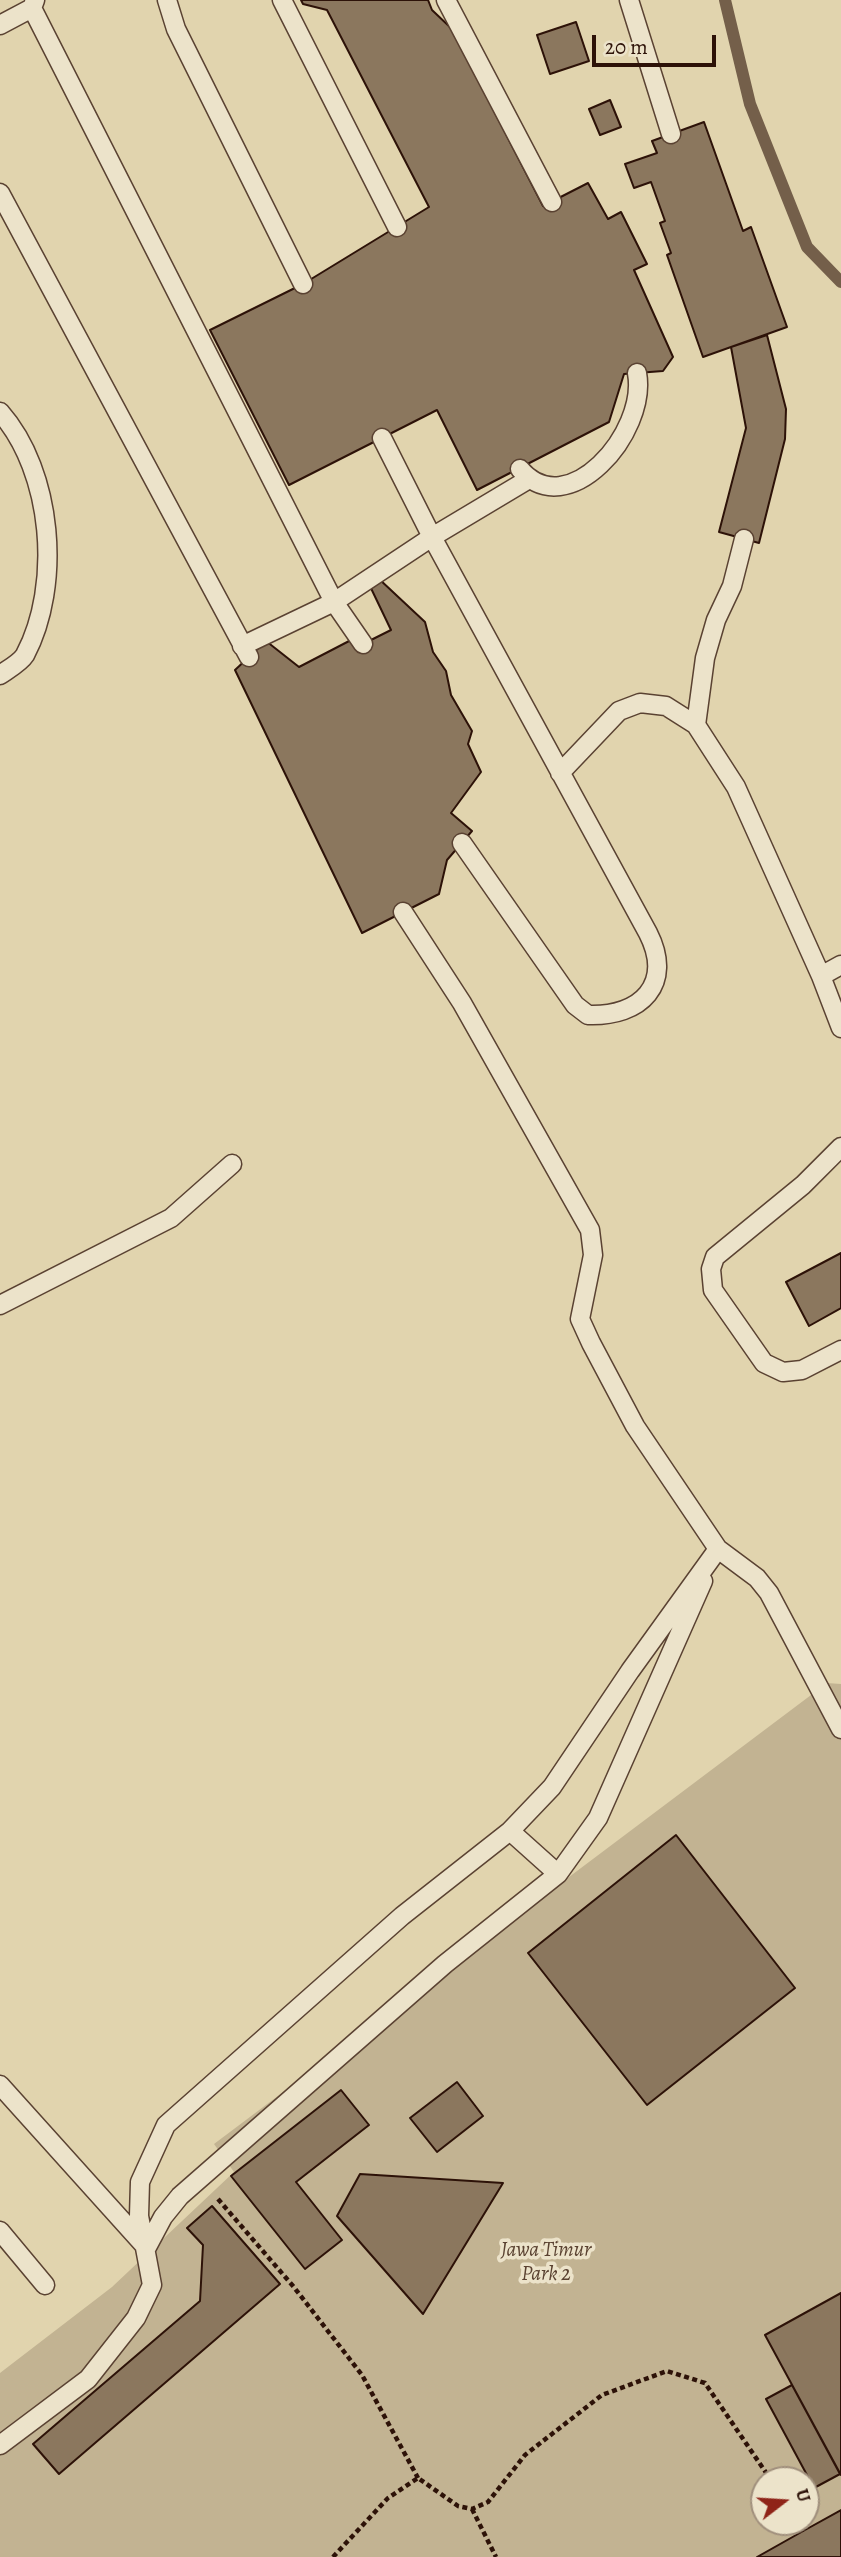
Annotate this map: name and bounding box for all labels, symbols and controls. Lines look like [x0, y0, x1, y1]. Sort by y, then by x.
scale bar [596, 21, 720, 65]
text: 20 m [605, 33, 648, 61]
park label: Jawa Timur Park 2 [501, 2238, 591, 2288]
north arrow [750, 2466, 820, 2536]
text: U [789, 2486, 817, 2505]

